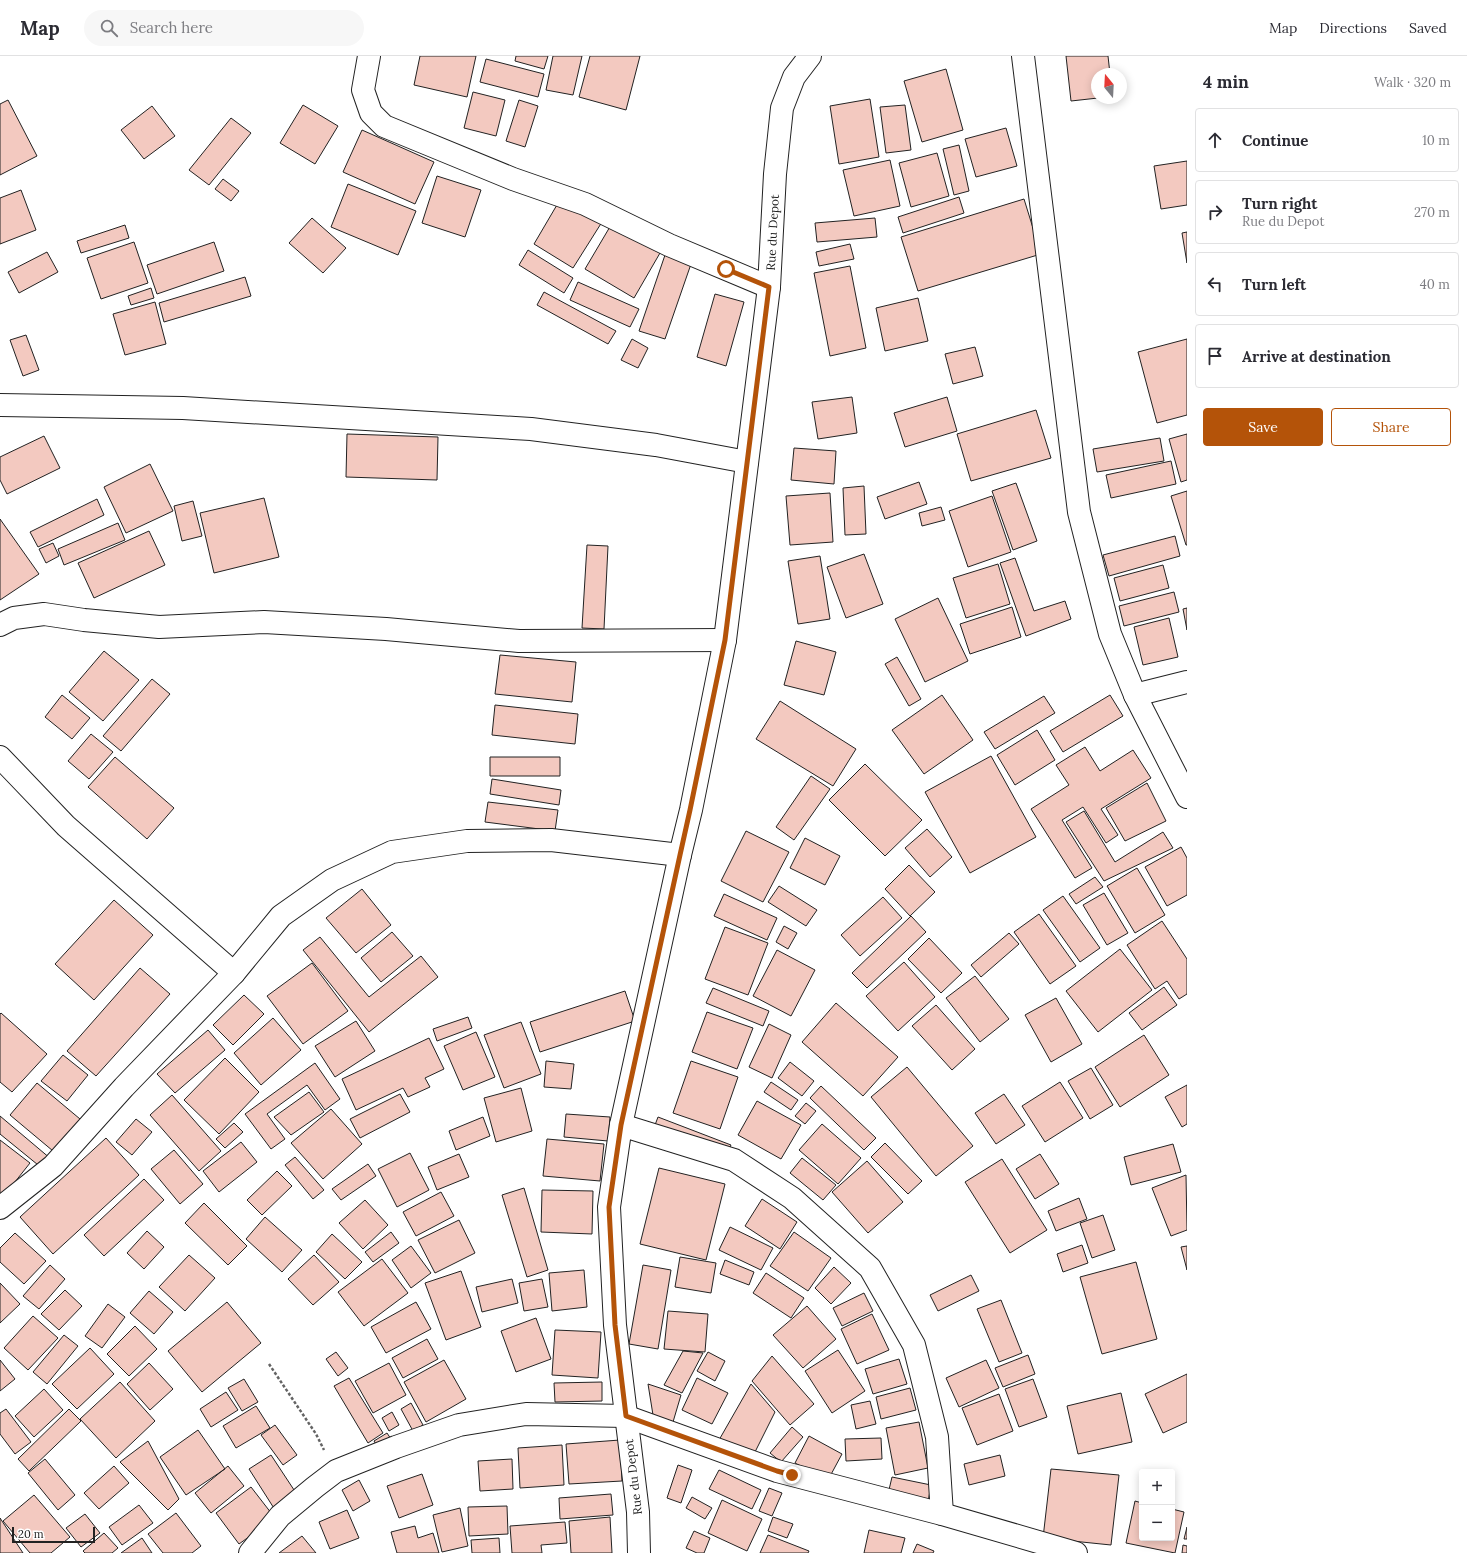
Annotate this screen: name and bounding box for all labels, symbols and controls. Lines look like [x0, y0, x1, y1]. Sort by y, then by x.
search box [84, 10, 364, 46]
text: Map [20, 16, 60, 40]
icon: search [98, 17, 120, 39]
text: Search here [130, 18, 213, 37]
text: Map [1269, 19, 1297, 37]
text: Directions [1319, 19, 1387, 37]
text: Saved [1409, 19, 1447, 37]
north arrow [1091, 68, 1127, 104]
text: 4 min [1203, 71, 1249, 93]
text: Walk · 320 m [1374, 74, 1451, 91]
icon: ahead [1204, 129, 1226, 151]
text: Continue [1242, 131, 1308, 150]
text: 10 m [1422, 132, 1450, 149]
street label: Rue du Depot [762, 194, 781, 271]
text: Turn right [1242, 194, 1318, 213]
icon: right [1204, 201, 1226, 223]
text: 270 m [1414, 204, 1450, 221]
text: Rue du Depot [1242, 213, 1324, 230]
route start [717, 260, 735, 278]
icon: left [1204, 273, 1226, 295]
text: Turn left [1242, 275, 1306, 294]
text: 40 m [1420, 276, 1450, 293]
icon: arrive [1204, 345, 1226, 367]
text: Arrive at destination [1242, 347, 1391, 366]
button: Save [1203, 408, 1323, 446]
button: Share [1331, 408, 1451, 446]
street label: Rue du Depot [621, 1438, 645, 1516]
route end [783, 1466, 801, 1484]
map controls [1139, 1469, 1175, 1541]
button: + [1139, 1469, 1175, 1505]
button: − [1139, 1505, 1175, 1541]
scale bar [12, 1525, 95, 1544]
text: 20 m [18, 1527, 43, 1541]

